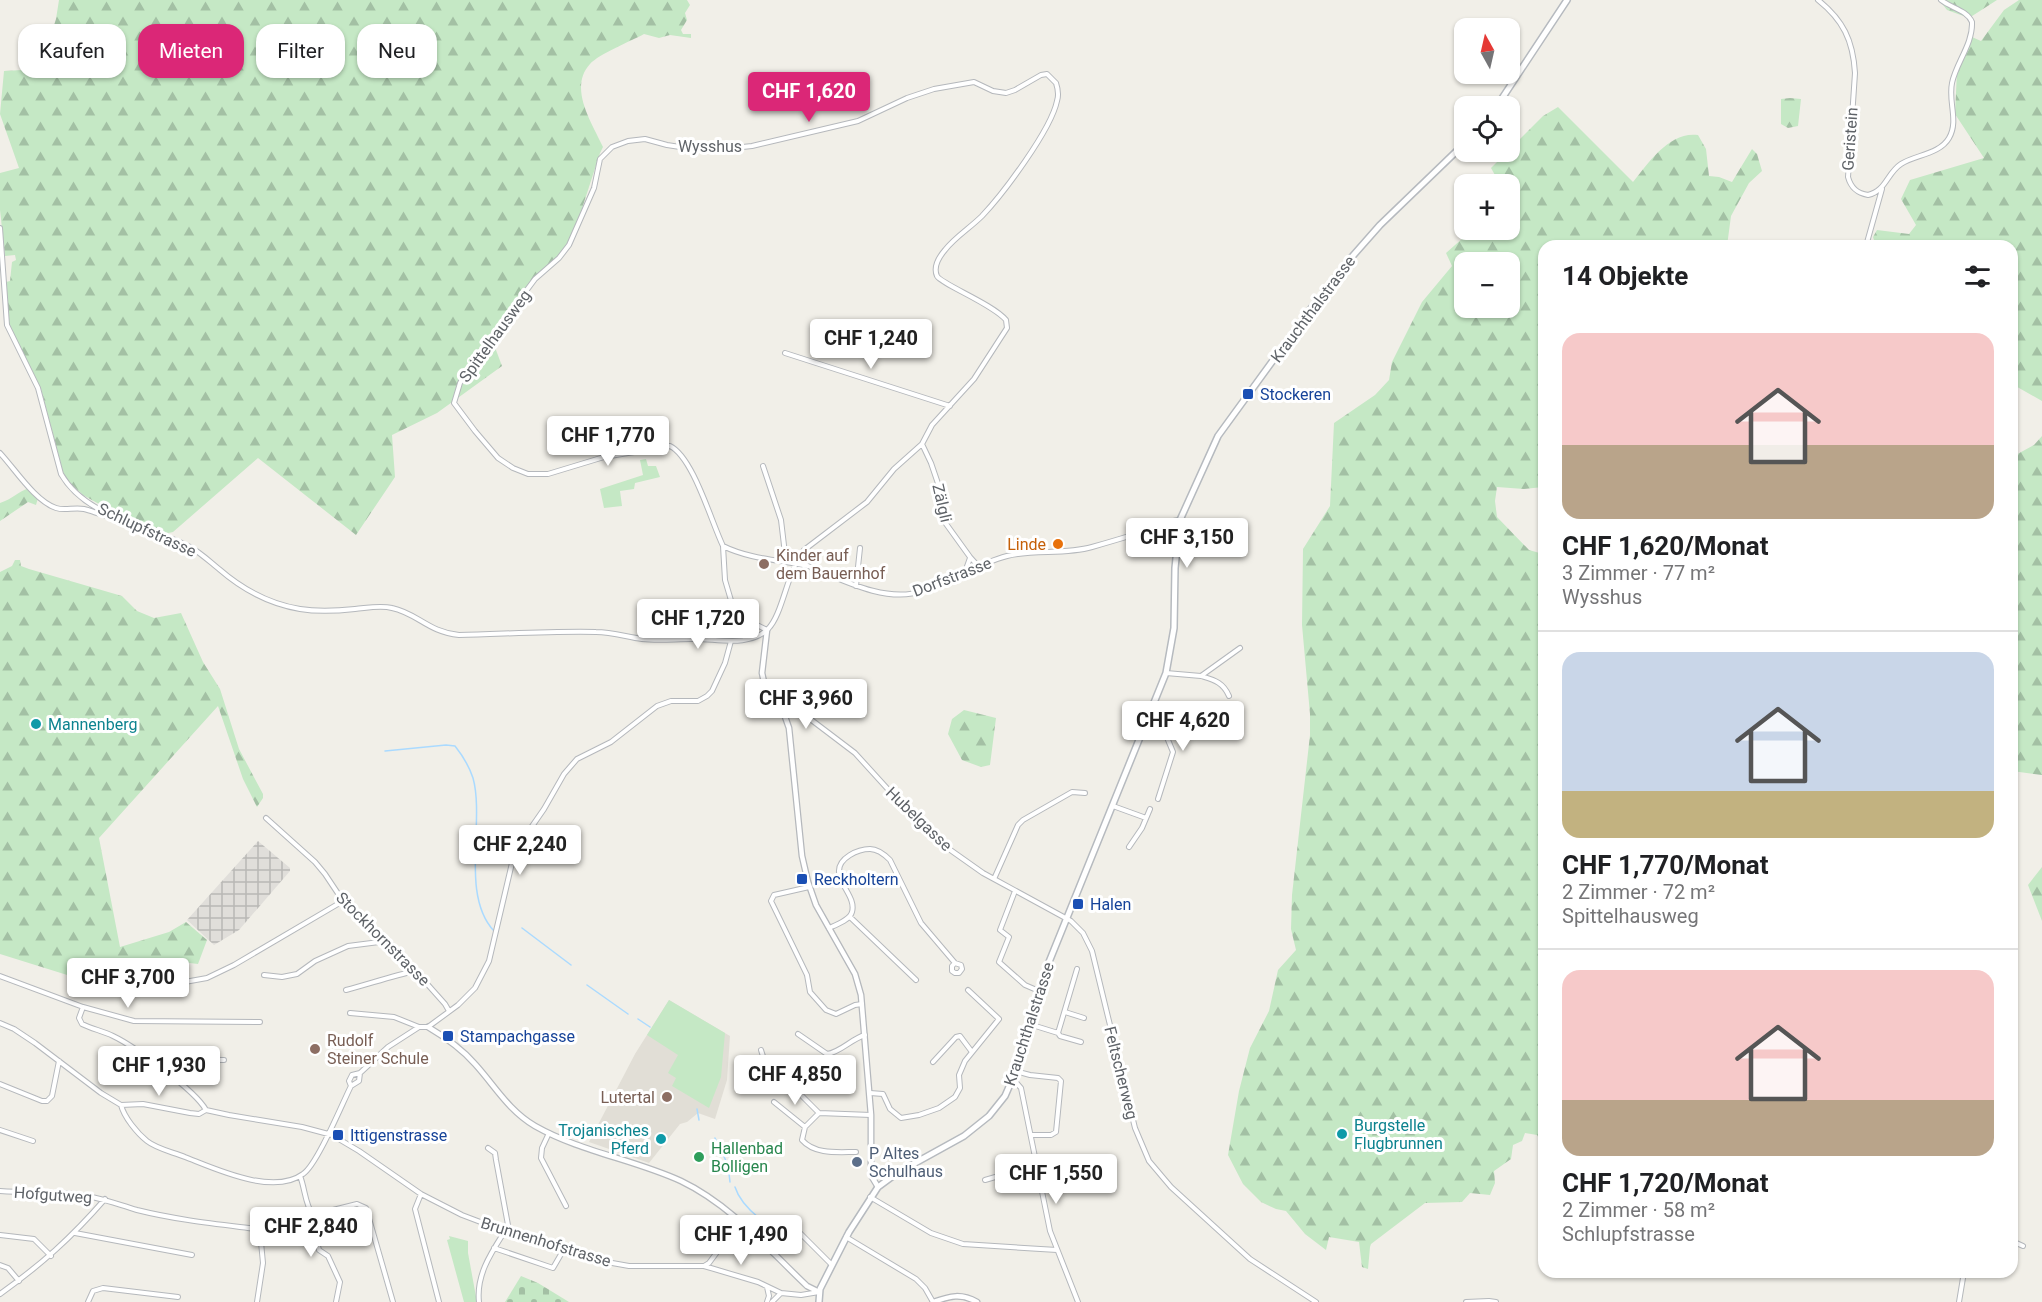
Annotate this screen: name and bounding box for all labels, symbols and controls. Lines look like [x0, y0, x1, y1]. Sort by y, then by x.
north arrow [1454, 18, 1520, 84]
map controls [1454, 18, 1520, 318]
chip: Kaufen [18, 24, 126, 78]
chip: Mieten [138, 24, 244, 78]
chip: Filter [256, 24, 345, 78]
chip: Neu [357, 24, 437, 78]
pin: CHF 1,620 [740, 72, 878, 123]
text: CHF 1,620 [762, 79, 856, 103]
button: locate [1454, 96, 1520, 162]
street label: Geristein [1838, 107, 1862, 171]
street label: Wysshus [678, 137, 742, 156]
button: + [1454, 174, 1520, 240]
street label: Krauchthalstrasse [1267, 252, 1359, 366]
button: − [1454, 252, 1520, 318]
icon: filters [1961, 260, 1994, 293]
text: 14 Objekte [1562, 261, 1688, 291]
street label: Spittelhausweg [455, 286, 535, 386]
pin: CHF 1,240 [802, 319, 940, 370]
text: CHF 1,240 [824, 326, 918, 350]
icon: home [1724, 372, 1832, 480]
place label: Stockeren [1260, 385, 1331, 404]
marker: Stockeren [1241, 387, 1255, 401]
pin: CHF 1,770 [539, 416, 677, 467]
text: CHF 1,770 [561, 423, 655, 447]
street label: Zälgli [928, 482, 956, 524]
street label: Schlupfstrasse [95, 499, 199, 561]
pin: CHF 3,150 [1118, 518, 1256, 569]
text: CHF 3,150 [1140, 525, 1234, 549]
text: CHF 1,620/Monat [1562, 531, 1769, 561]
place label: Linde [1007, 535, 1046, 554]
marker: Linde [1051, 537, 1065, 551]
place label: Kinder auf dem Bauernhof [776, 546, 886, 583]
street label: Dorfstrasse [910, 553, 994, 601]
marker: Kinder auf dem Bauernhof [757, 557, 771, 571]
text: 3 Zimmer · 77 m² [1562, 561, 1715, 585]
text: Wysshus [1562, 585, 1642, 609]
pin: CHF 1,720 [629, 599, 767, 650]
text: CHF 1,720 [651, 606, 745, 630]
pin: CHF 3,960 [737, 679, 875, 730]
text: CHF 3,960 [759, 686, 853, 710]
icon: home [1724, 691, 1832, 799]
pin: CHF 4,620 [1114, 701, 1252, 752]
text: CHF 4,620 [1136, 708, 1230, 732]
place label: Mannenberg [48, 715, 137, 734]
marker: Mannenberg [29, 717, 43, 731]
street label: Hubelgasse [882, 783, 956, 855]
pin: CHF 2,240 [451, 825, 589, 876]
text: CHF 2,240 [473, 832, 567, 856]
text: CHF 1,770/Monat [1562, 850, 1769, 880]
place label: Reckholtern [814, 870, 899, 889]
marker: Reckholtern [795, 872, 809, 886]
text: 2 Zimmer · 72 m² [1562, 880, 1715, 904]
street label: Stockhornstrasse [332, 888, 434, 990]
place label: Halen [1090, 895, 1131, 914]
marker: Halen [1071, 897, 1085, 911]
text: Spittelhausweg [1562, 904, 1699, 928]
pin: CHF 3,700 [59, 958, 197, 1009]
street label: Krauchthalstrasse [1000, 960, 1058, 1088]
text: CHF 3,700 [81, 965, 175, 989]
icon: home [1724, 1009, 1832, 1117]
street label: Feltscherweg [1100, 1024, 1142, 1122]
place label: Stampachgasse [460, 1027, 575, 1046]
marker: Stampachgasse [441, 1029, 455, 1043]
place label: Rudolf Steiner Schule [327, 1031, 429, 1068]
marker: Rudolf Steiner Schule [308, 1042, 322, 1056]
pin: CHF 1,930 [90, 1046, 228, 1097]
text: CHF 1,930 [112, 1053, 206, 1077]
pin: CHF 4,850 [726, 1055, 864, 1106]
text: CHF 4,850 [748, 1062, 842, 1086]
place label: Lutertal [601, 1088, 655, 1107]
marker: Lutertal [660, 1090, 674, 1104]
place label: Burgstelle Flugbrunnen [1354, 1116, 1443, 1153]
place label: Trojanisches Pferd [558, 1121, 649, 1158]
place label: Ittigenstrasse [350, 1126, 447, 1145]
marker: Burgstelle Flugbrunnen [1335, 1127, 1349, 1141]
marker: Ittigenstrasse [331, 1128, 345, 1142]
marker: Trojanisches Pferd [654, 1132, 668, 1146]
place label: Hallenbad Bolligen [711, 1139, 783, 1176]
place label: P Altes Schulhaus [869, 1144, 943, 1181]
marker: Hallenbad Bolligen [692, 1150, 706, 1164]
pin: CHF 1,550 [987, 1154, 1125, 1205]
marker: P Altes Schulhaus [850, 1155, 864, 1169]
text: CHF 1,550 [1009, 1161, 1103, 1185]
text: CHF 1,720/Monat [1562, 1168, 1769, 1198]
street label: Hofgutweg [13, 1183, 93, 1207]
text: 2 Zimmer · 58 m² [1562, 1198, 1715, 1222]
pin: CHF 2,840 [242, 1207, 380, 1258]
street label: Brunnenhofstrasse [479, 1213, 613, 1271]
text: CHF 2,840 [264, 1214, 358, 1238]
pin: CHF 1,490 [672, 1215, 810, 1266]
text: CHF 1,490 [694, 1222, 788, 1246]
text: Schlupfstrasse [1562, 1222, 1695, 1246]

